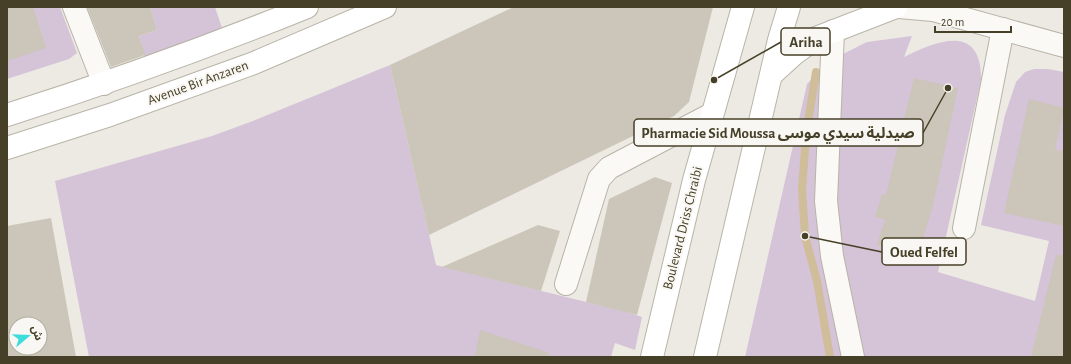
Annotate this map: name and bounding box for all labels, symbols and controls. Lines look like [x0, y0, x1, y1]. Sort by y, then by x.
scale bar [935, 8, 1011, 34]
text: 20 m [941, 16, 964, 28]
callout: Ariha [781, 28, 830, 55]
text: Ariha [789, 35, 823, 50]
street label: Avenue Bir Anzaren [146, 58, 250, 108]
callout: Pharmacie Sid Moussa صيدلية سيدي موسى [634, 119, 923, 146]
text: Pharmacie Sid Moussa صيدلية سيدي موسى [641, 125, 915, 144]
street label: Boulevard Driss Chraibi [661, 165, 705, 291]
callout: Oued Felfel [882, 238, 966, 265]
text: Oued Felfel [890, 245, 958, 260]
north arrow [8, 316, 48, 356]
text: ش [28, 324, 45, 342]

